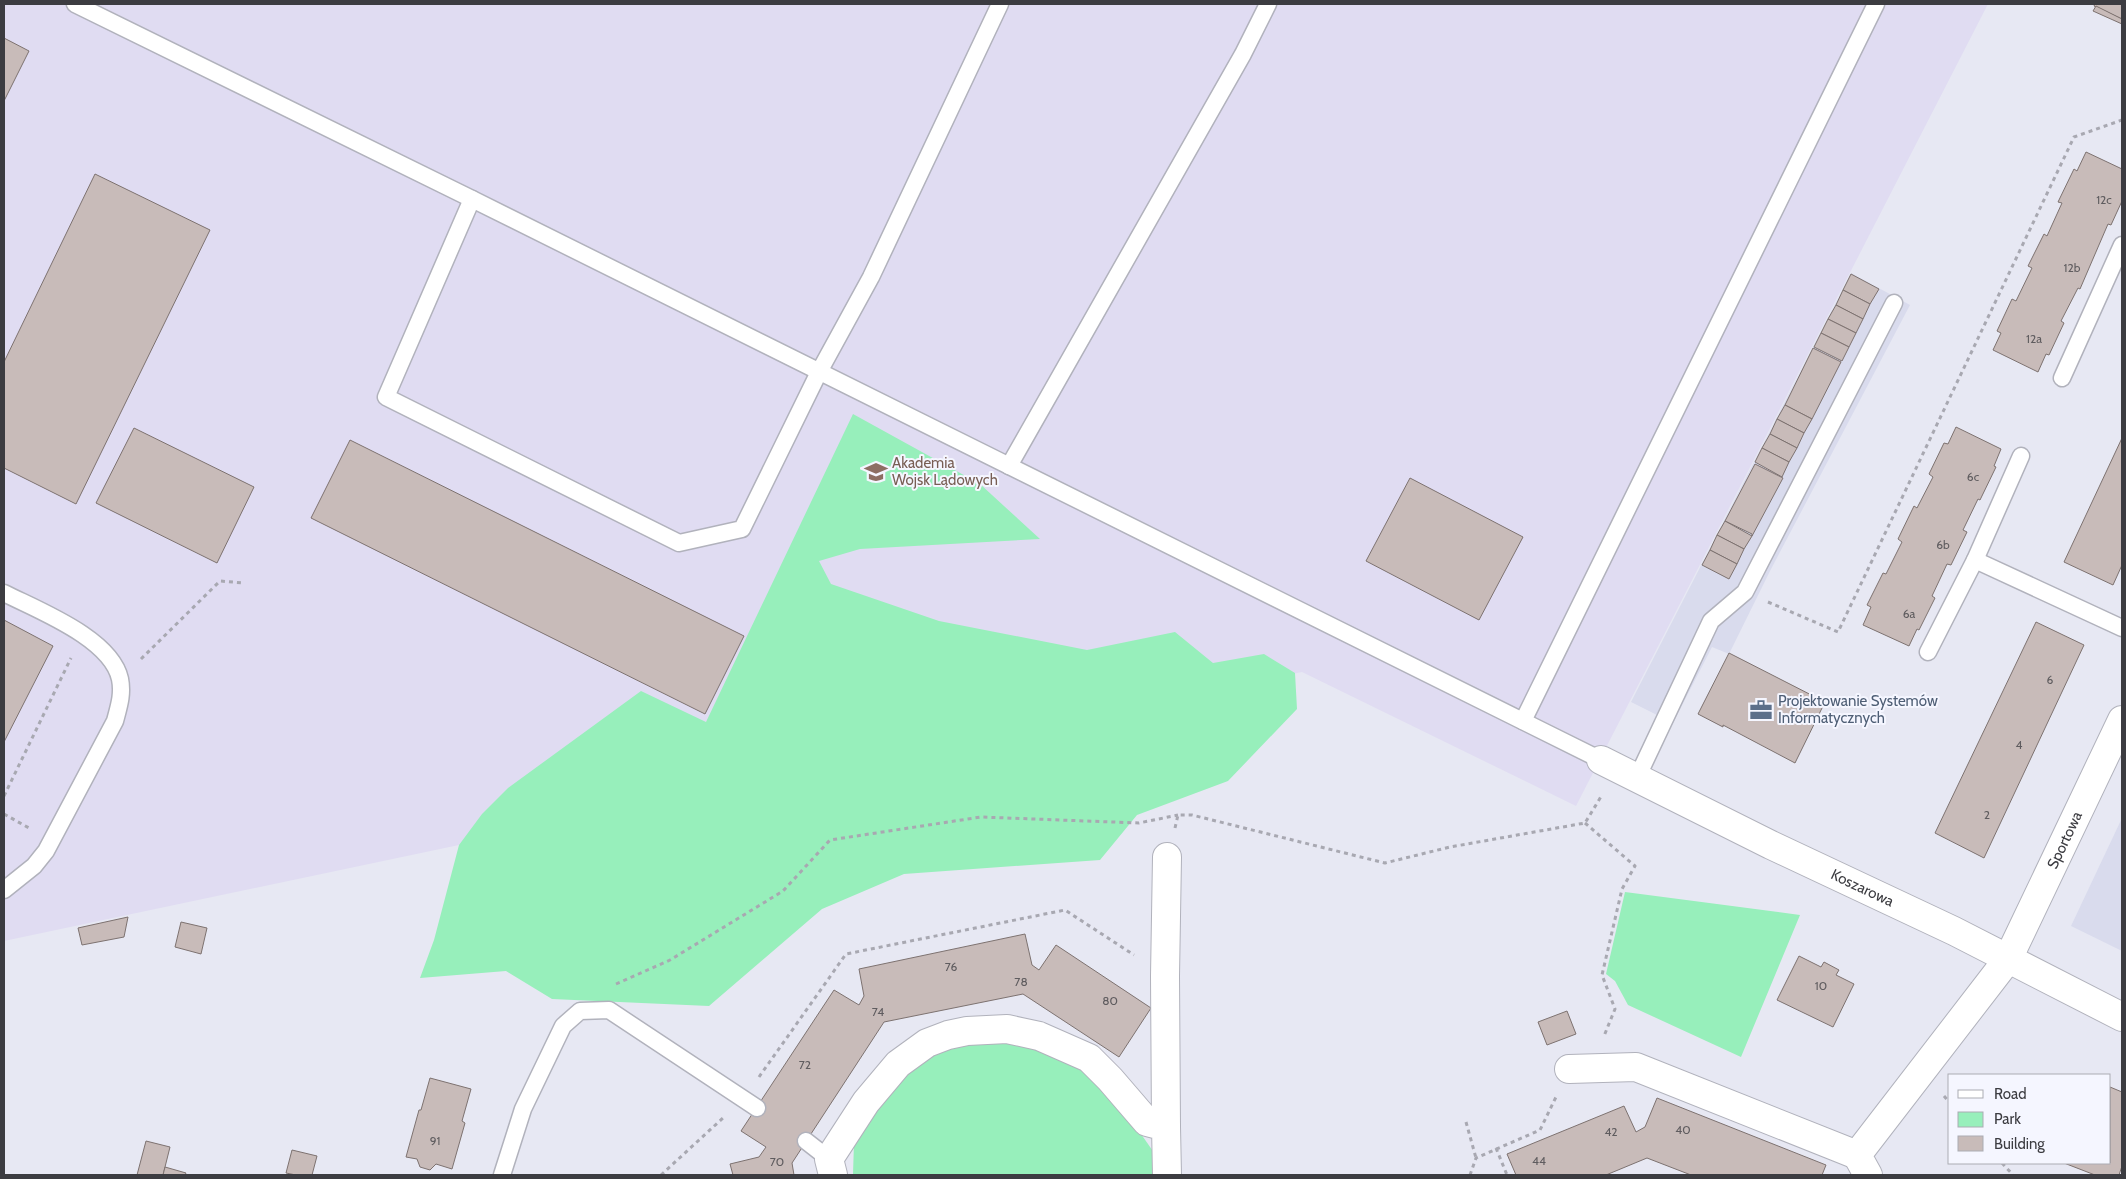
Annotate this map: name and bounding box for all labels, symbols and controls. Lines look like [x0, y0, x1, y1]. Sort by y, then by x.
house number: 12c [2096, 192, 2112, 207]
house number: 12b [2064, 260, 2081, 275]
house number: 12a [2026, 331, 2042, 346]
place label: Akademia Wojsk Lądowych [892, 454, 998, 489]
school or university icon: Akademia Wojsk Lądowych [863, 459, 889, 485]
house number: 6c [1967, 469, 1980, 484]
house number: 6b [1936, 537, 1950, 552]
house number: 6a [1903, 606, 1916, 621]
house number: 6 [2047, 672, 2054, 687]
place label: Projektowanie Systemów Informatycznych [1778, 692, 1938, 727]
office icon: Projektowanie Systemów Informatycznych [1748, 697, 1774, 723]
house number: 4 [2016, 737, 2023, 752]
house number: 2 [1984, 807, 1990, 822]
street label: Sportowa [2043, 808, 2086, 872]
street label: Koszarowa [1828, 865, 1897, 911]
house number: 76 [945, 959, 957, 974]
house number: 78 [1014, 974, 1028, 989]
house number: 10 [1815, 978, 1827, 993]
house number: 80 [1102, 993, 1118, 1008]
house number: 74 [872, 1004, 884, 1019]
house number: 72 [799, 1057, 811, 1072]
legend [1948, 1074, 2111, 1164]
text: Road [1994, 1085, 2027, 1103]
text: Park [1994, 1110, 2021, 1128]
house number: 40 [1675, 1122, 1691, 1137]
house number: 42 [1604, 1124, 1618, 1139]
house number: 91 [430, 1133, 440, 1148]
text: Building [1994, 1135, 2045, 1153]
house number: 44 [1532, 1153, 1546, 1168]
house number: 70 [770, 1154, 784, 1169]

